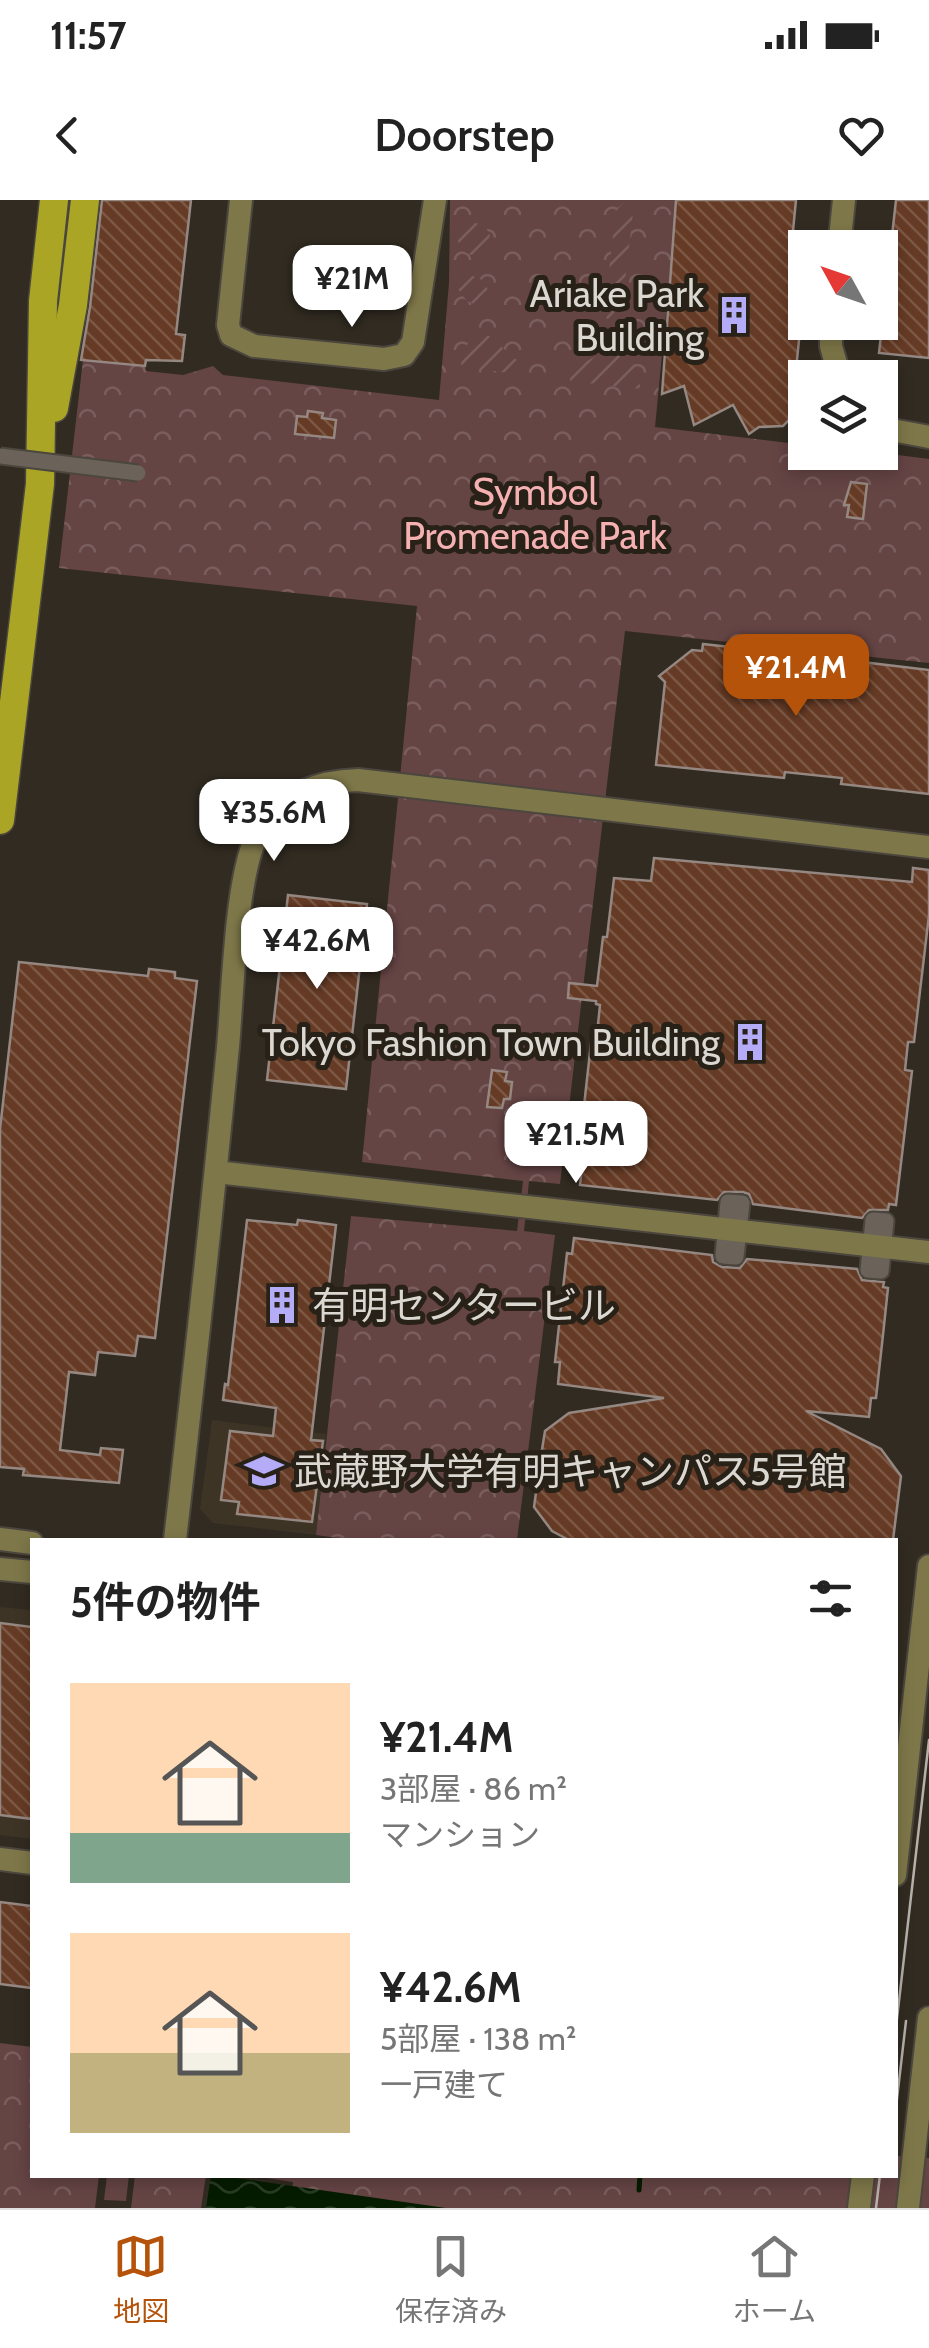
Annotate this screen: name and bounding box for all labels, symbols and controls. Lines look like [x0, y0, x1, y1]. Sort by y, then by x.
text: 11:57 [50, 12, 126, 59]
icon: back [40, 108, 95, 163]
text: Doorstep [374, 108, 555, 162]
icon: heart [834, 108, 889, 163]
north arrow [788, 230, 898, 340]
map controls [788, 230, 898, 470]
pin: ¥21M [293, 245, 411, 330]
text: ¥21M [315, 258, 389, 297]
place label: Ariake Park Building [530, 270, 705, 361]
building icon: Ariake Park Building [713, 294, 755, 336]
button: layers [788, 360, 898, 470]
park label: Symbol Promenade Park [403, 468, 667, 559]
pin: ¥21.4M [715, 634, 877, 719]
text: ¥21.4M [745, 647, 847, 686]
pin: ¥35.6M [193, 779, 355, 864]
text: ¥35.6M [221, 792, 327, 831]
pin: ¥42.6M [236, 907, 398, 992]
text: ¥42.6M [263, 920, 371, 959]
place label: Tokyo Fashion Town Building [262, 1019, 721, 1066]
building icon: Tokyo Fashion Town Building [729, 1021, 771, 1063]
pin: ¥21.5M [495, 1101, 657, 1186]
text: ¥21.5M [526, 1114, 626, 1153]
place label: 有明センタービル [312, 1282, 616, 1329]
building icon: 有明センタービル [261, 1284, 303, 1326]
place label: 武蔵野大学有明キャンパス5号館 [294, 1448, 847, 1495]
school or university icon: 武蔵野大学有明キャンパス5号館 [243, 1450, 285, 1492]
icon: filters [803, 1571, 858, 1626]
text: 5件の物件 [70, 1576, 261, 1628]
text: ¥21.4M [380, 1711, 513, 1763]
icon: home [150, 1723, 270, 1843]
text: 3部屋 · 86 m² [380, 1769, 567, 1808]
text: マンション [380, 1815, 540, 1854]
text: ¥42.6M [380, 1961, 522, 2013]
icon: home [150, 1973, 270, 2093]
text: 5部屋 · 138 m² [380, 2019, 576, 2058]
text: 一戸建て [380, 2065, 508, 2104]
tab: 地図 [113, 2229, 169, 2329]
tab: 保存済み [395, 2229, 507, 2329]
tab: ホーム [733, 2229, 816, 2329]

